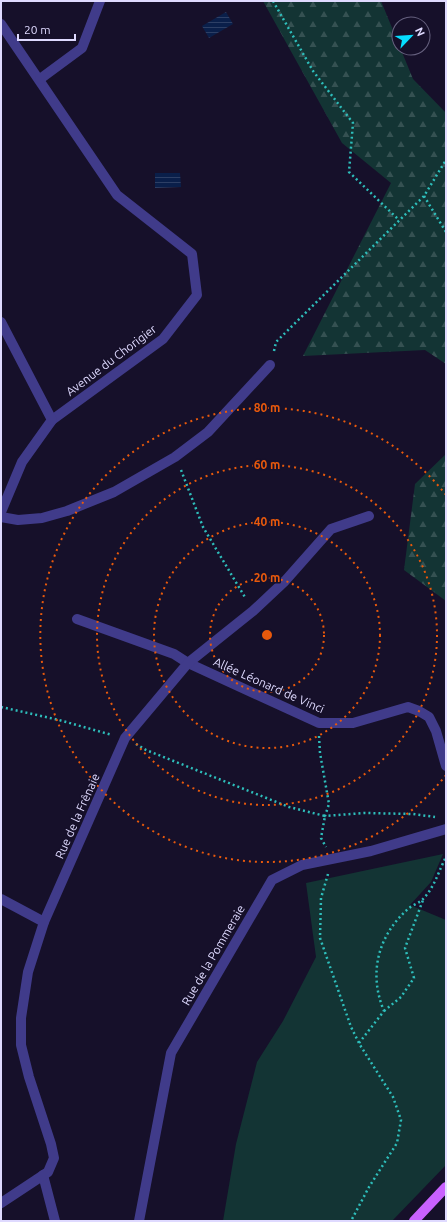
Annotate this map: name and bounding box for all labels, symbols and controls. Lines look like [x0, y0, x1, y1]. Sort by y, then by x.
scale bar [18, 16, 75, 42]
north arrow [391, 16, 431, 56]
text: 20 m [24, 23, 51, 36]
text: N [413, 26, 427, 38]
street label: Avenue du Chorigier [63, 322, 159, 398]
text: 80 m [254, 401, 280, 414]
text: 60 m [254, 458, 280, 471]
text: 40 m [254, 515, 280, 528]
text: 20 m [254, 571, 280, 584]
centre of rings [260, 628, 274, 642]
street label: Allée Léonard de Vinci [212, 655, 326, 715]
street label: Rue de la Frênaie [52, 771, 102, 861]
street label: Rue de la Pommeraie [179, 902, 247, 1008]

